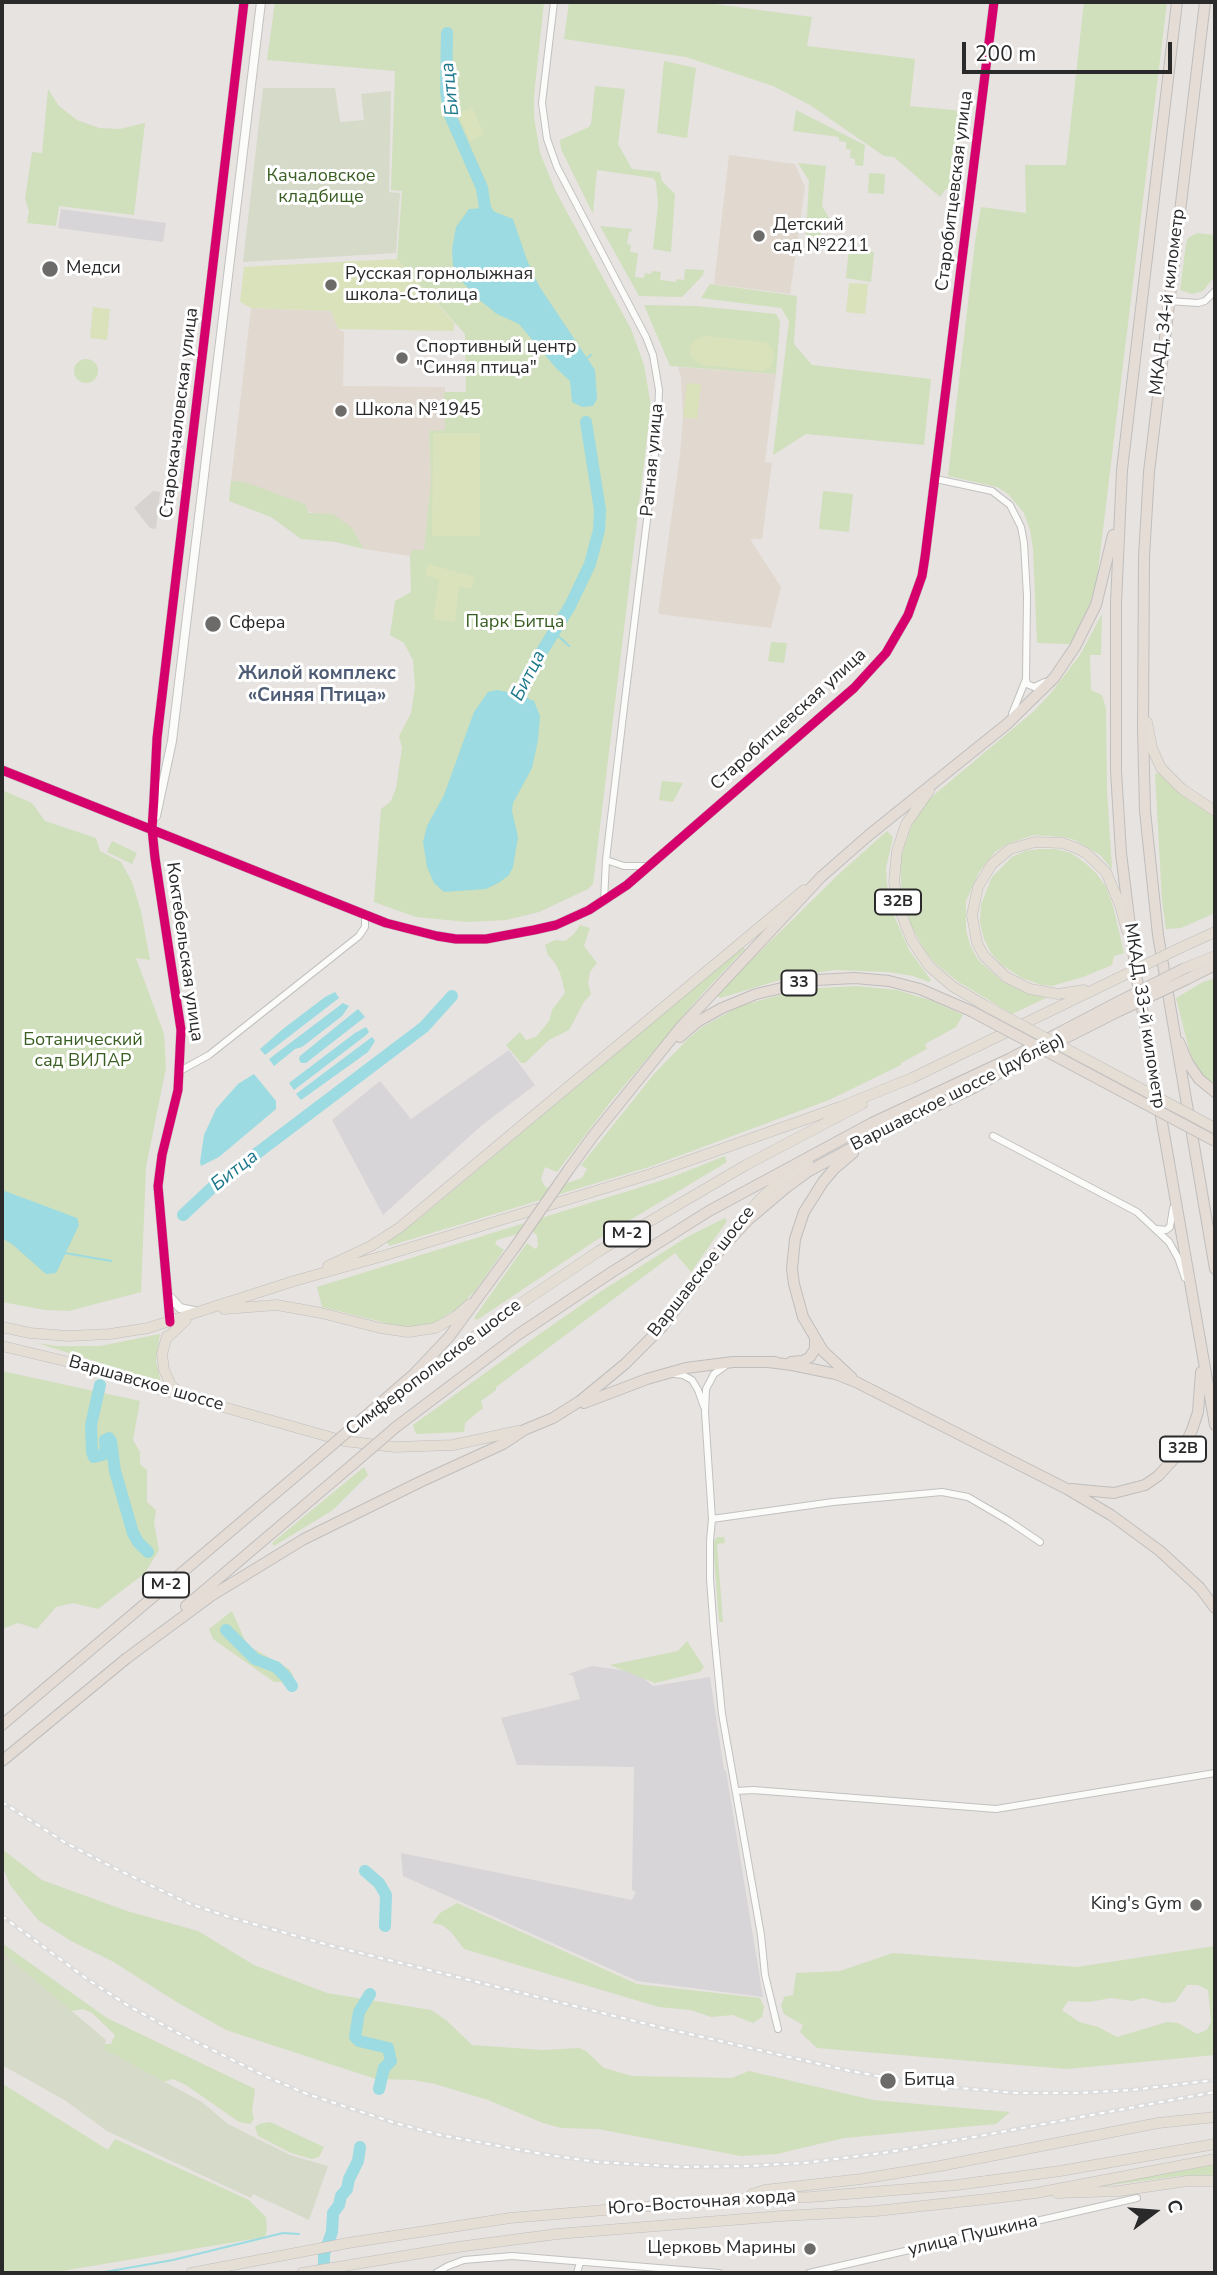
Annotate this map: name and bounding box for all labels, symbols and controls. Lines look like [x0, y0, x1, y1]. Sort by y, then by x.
scale bar [965, 28, 1175, 72]
text: 200 m [975, 40, 1036, 68]
water label: Битца [437, 61, 465, 117]
street label: Старобитцевская улица [932, 89, 978, 293]
park label: Качаловское кладбище [266, 166, 376, 208]
street label: МКАД, 34-й километр [1146, 208, 1190, 396]
place label: Детский сад №2211 [773, 215, 869, 258]
marker: Детский сад №2211 [751, 228, 767, 244]
place label: Медси [66, 258, 121, 280]
marker: Медси [40, 259, 60, 279]
place label: Русская горнолыжная школа-Столица [345, 264, 533, 306]
marker: Русская горнолыжная школа-Столица [323, 277, 339, 293]
street label: Старокачаловская улица [156, 306, 204, 520]
place label: Спортивный центр "Синяя птица" [416, 337, 576, 380]
marker: Спортивный центр "Синяя птица" [394, 350, 410, 366]
place label: Школа №1945 [355, 400, 481, 422]
street label: Ратная улица [637, 402, 669, 518]
marker: Школа №1945 [333, 403, 349, 419]
park label: Парк Битца [466, 612, 564, 634]
place label: Сфера [229, 613, 286, 635]
marker: Сфера [203, 614, 223, 634]
street label: Старобитцевская улица [707, 644, 871, 796]
water label: Битца [507, 647, 551, 705]
district label: Жилой комплекс «Синяя Птица» [238, 663, 396, 707]
street label: Коктебельская улица [161, 861, 207, 1043]
road number: 32B [875, 890, 921, 914]
street label: МКАД, 33-й километр [1119, 922, 1169, 1110]
road number: 33 [782, 970, 816, 995]
park label: Ботанический сад ВИЛАР [23, 1030, 143, 1072]
street label: Варшавское шоссе (дублёр) [847, 1030, 1069, 1156]
water label: Битца [207, 1145, 263, 1197]
street label: Варшавское шоссе [644, 1202, 760, 1342]
road number: М-2 [604, 1222, 650, 1246]
street label: Симферопольское шоссе [342, 1295, 526, 1441]
street label: Варшавское шоссе [66, 1352, 226, 1416]
road number: 32B [1160, 1436, 1206, 1462]
road number: М-2 [143, 1572, 189, 1597]
place label: King's Gym [1091, 1894, 1182, 1916]
marker: King's Gym [1188, 1897, 1204, 1913]
place label: Битца [904, 2070, 955, 2092]
marker: Битца [878, 2071, 898, 2091]
north arrow [1119, 2177, 1189, 2247]
street label: Юго-Восточная хорда [607, 2186, 797, 2220]
text: С [1160, 2196, 1188, 2216]
street label: улица Пушкина [906, 2211, 1040, 2261]
place label: Церковь Марины [648, 2238, 796, 2260]
marker: Церковь Марины [802, 2241, 818, 2257]

